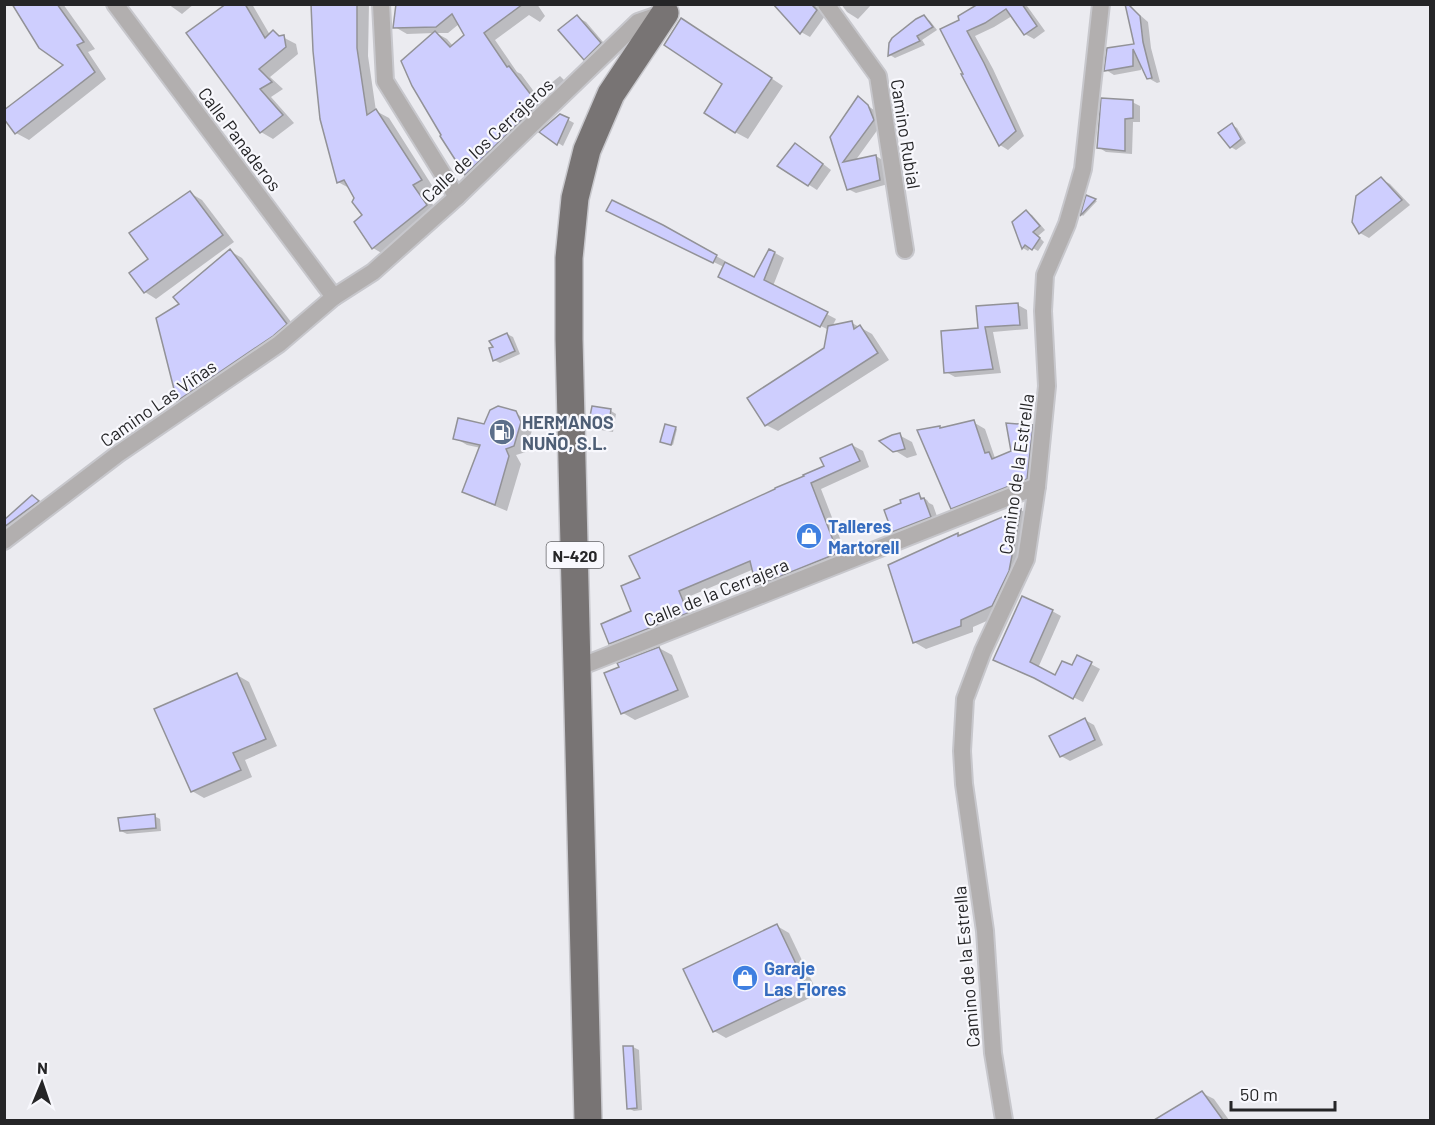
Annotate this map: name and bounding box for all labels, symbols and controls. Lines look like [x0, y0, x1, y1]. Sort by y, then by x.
street label: Calle de los Cerrajeros [416, 73, 558, 207]
street label: Camino Rubial [886, 78, 926, 190]
street label: Calle Panaderos [194, 83, 286, 195]
street label: Camino Las Viñas [96, 355, 220, 451]
street label: Camino de la Estrella [994, 392, 1038, 556]
place label: HERMANOS NUÑO, S.L. [522, 411, 614, 454]
fuel station icon: HERMANOS NUÑO, S.L. [487, 417, 517, 447]
place label: Talleres Martorell [828, 515, 899, 558]
shop icon: Talleres Martorell [794, 521, 824, 551]
road number: N-420 [546, 542, 604, 568]
street label: Calle de la Cerrajera [641, 553, 791, 631]
street label: Camino de la Estrella [948, 885, 984, 1049]
place label: Garaje Las Flores [764, 957, 846, 1000]
shop icon: Garaje Las Flores [730, 963, 760, 993]
north arrow [12, 1053, 72, 1113]
text: N [37, 1058, 48, 1077]
scale bar [1231, 1074, 1334, 1112]
text: 50 m [1240, 1083, 1278, 1105]

